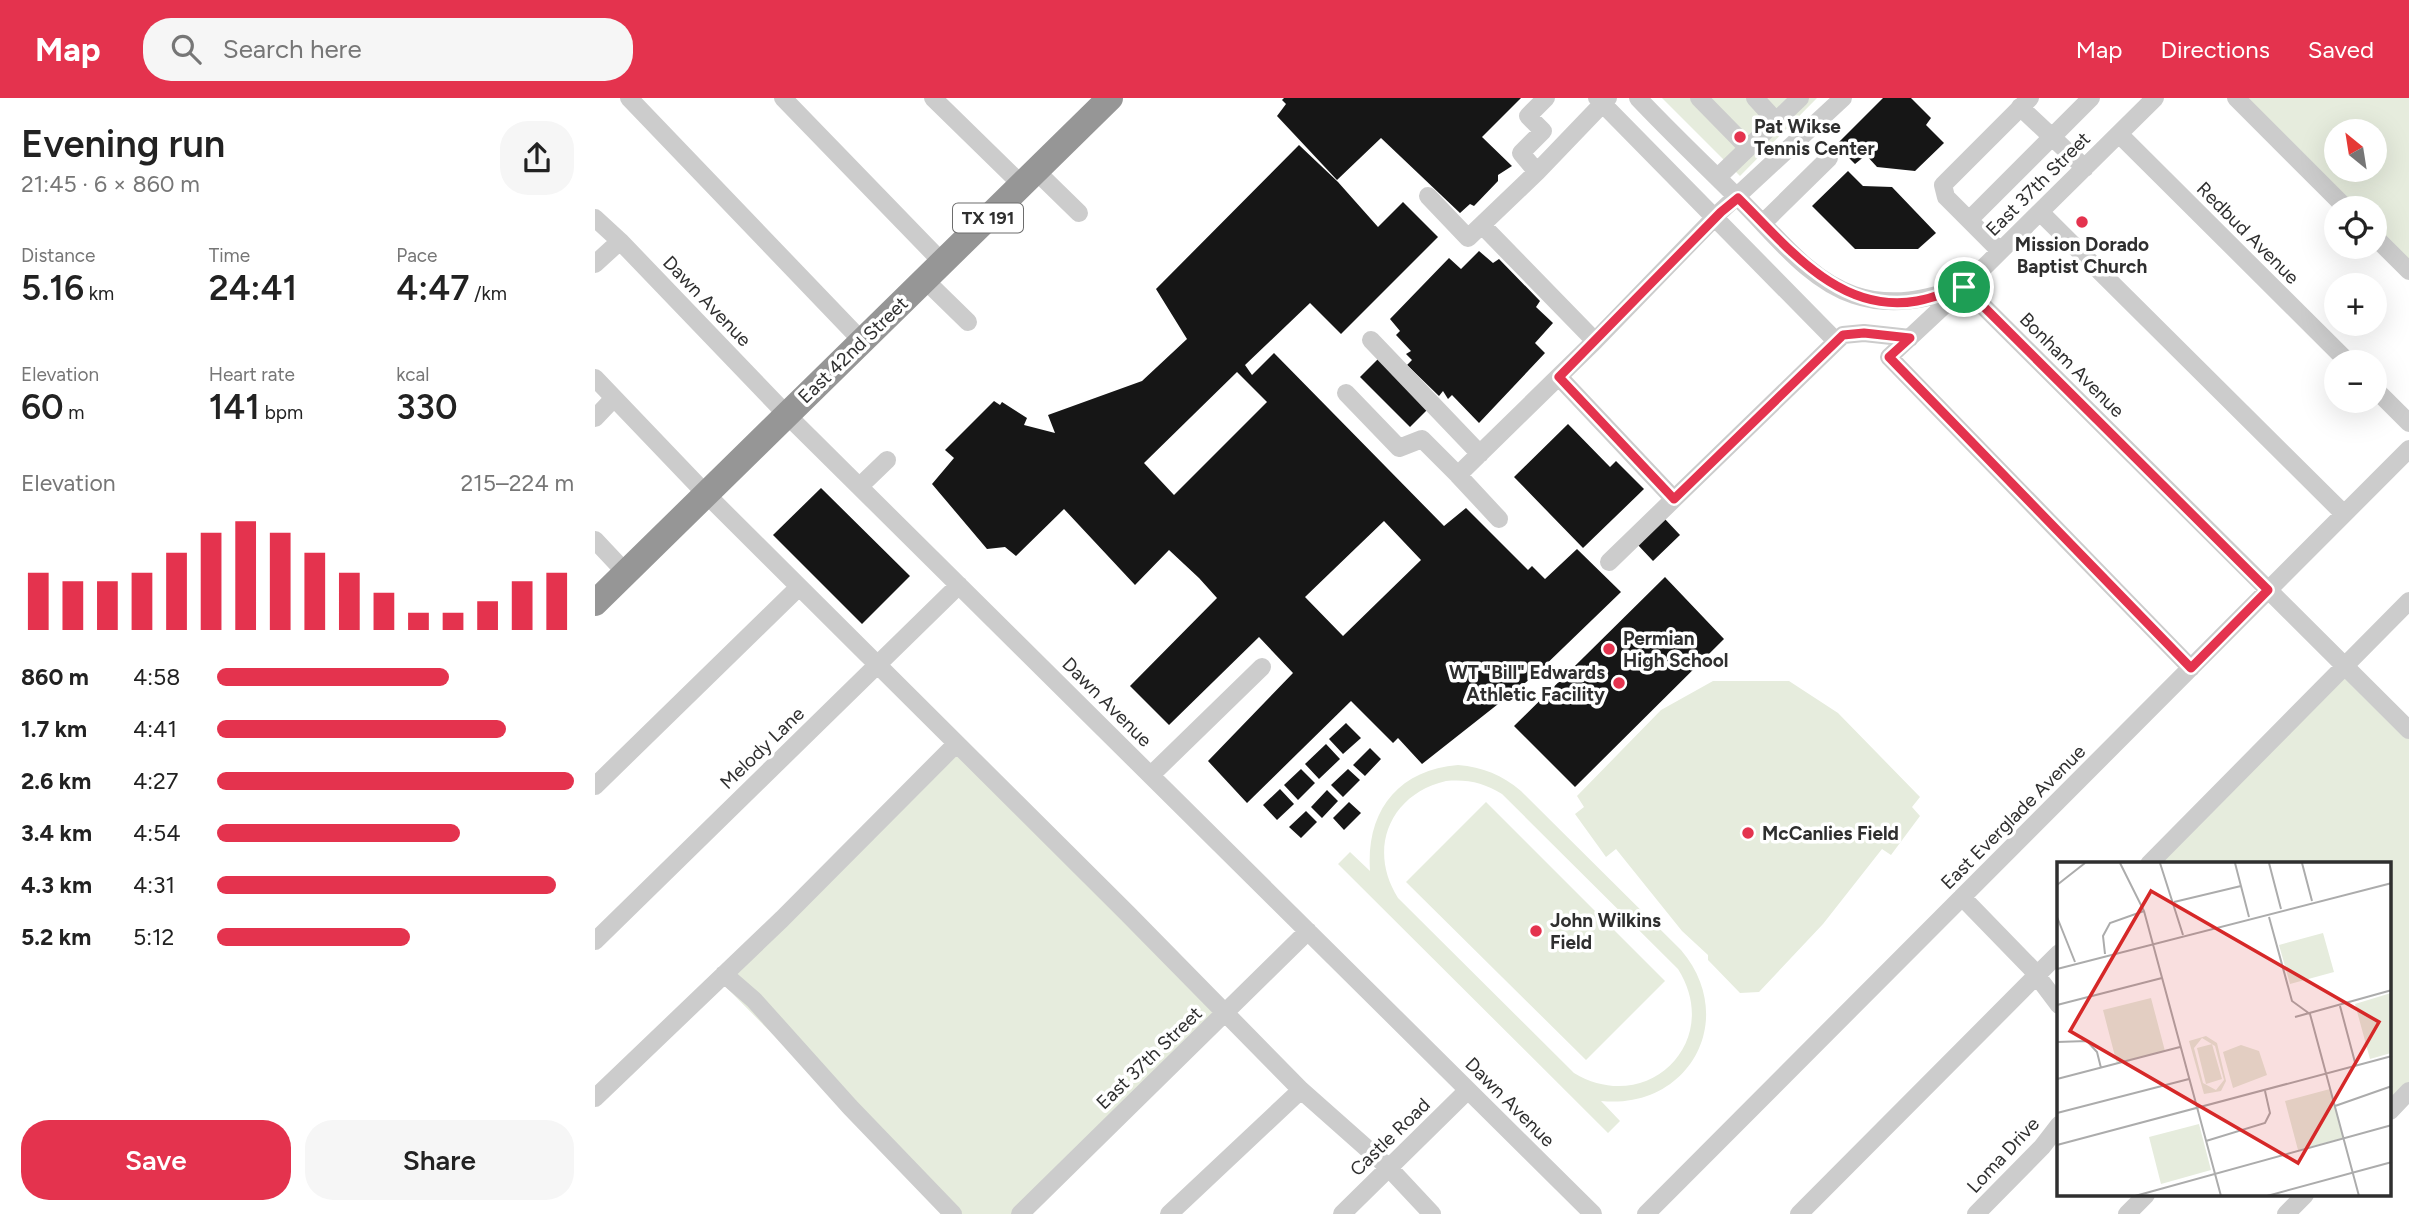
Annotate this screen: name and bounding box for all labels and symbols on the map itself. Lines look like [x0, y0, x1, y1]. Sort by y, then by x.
place label: Pat Wikse Tennis Center [1754, 115, 1875, 160]
north arrow [2324, 119, 2387, 182]
street label: East 37th Street [1981, 127, 2095, 241]
marker: Pat Wikse Tennis Center [1732, 129, 1748, 145]
street label: Redbud Avenue [2192, 177, 2304, 289]
road number: TX 191 [953, 204, 1023, 232]
marker: Mission Dorado Baptist Church [2074, 214, 2090, 230]
place label: Mission Dorado Baptist Church [2015, 233, 2149, 278]
street label: Dawn Avenue [658, 251, 756, 351]
pin [1934, 257, 1994, 317]
street label: East 42nd Street [793, 292, 913, 408]
street label: Bonham Avenue [2015, 308, 2129, 422]
place label: Permian High School [1623, 627, 1729, 672]
marker: Permian High School [1601, 641, 1617, 657]
street label: Dawn Avenue [1057, 652, 1157, 752]
place label: WT "Bill" Edwards Athletic Facility [1449, 661, 1605, 706]
marker: WT "Bill" Edwards Athletic Facility [1611, 675, 1627, 691]
street label: Melody Lane [715, 702, 809, 794]
street label: East Everglade Avenue [1936, 740, 2090, 894]
place label: McCanlies Field [1762, 822, 1899, 845]
marker: McCanlies Field [1740, 825, 1756, 841]
inset map [2057, 862, 2392, 1196]
place label: John Wilkins Field [1550, 909, 1661, 954]
marker: John Wilkins Field [1528, 923, 1544, 939]
street label: East 37th Street [1091, 1002, 1207, 1114]
street label: Dawn Avenue [1460, 1052, 1560, 1152]
street label: Castle Road [1345, 1093, 1435, 1181]
street label: Loma Drive [1962, 1112, 2044, 1198]

